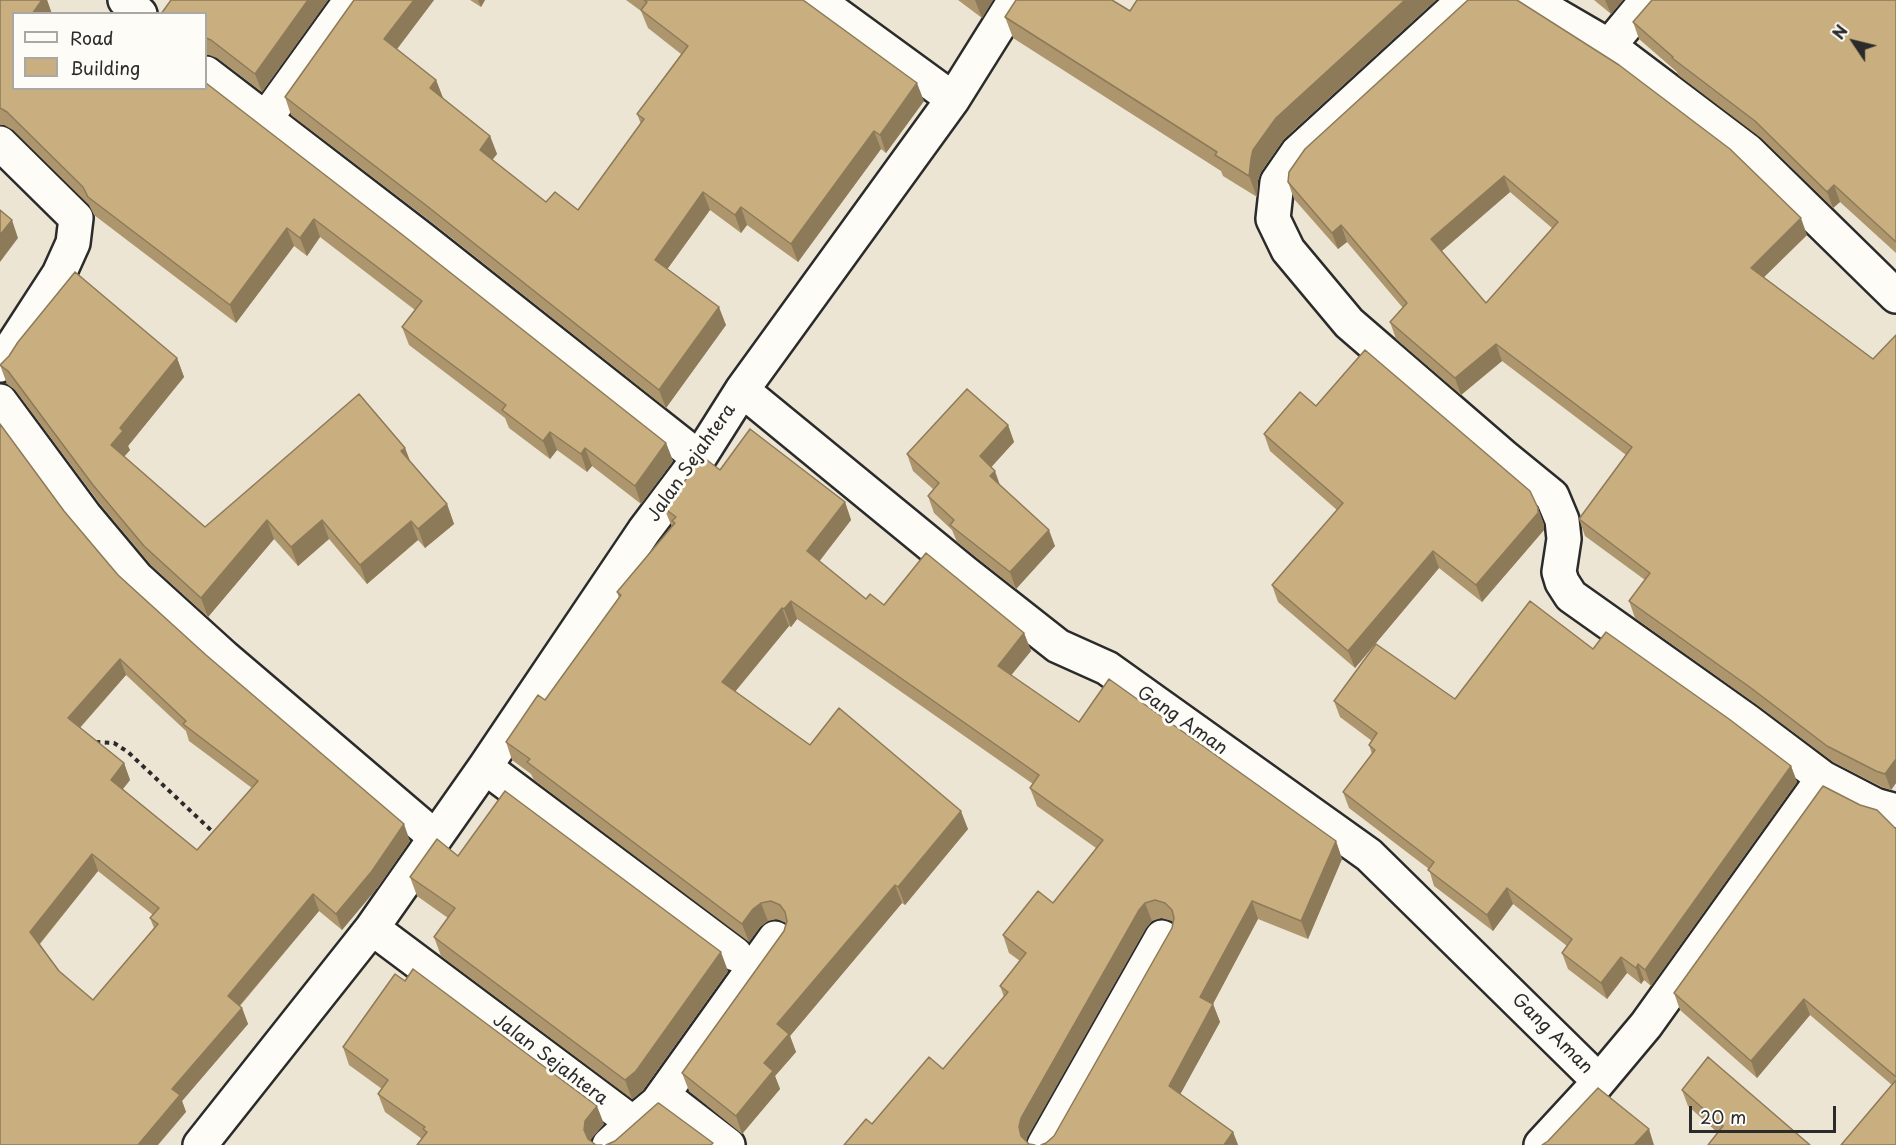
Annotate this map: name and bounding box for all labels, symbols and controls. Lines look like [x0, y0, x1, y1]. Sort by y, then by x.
legend [12, 12, 207, 90]
north arrow [1824, 12, 1884, 72]
text: N [1826, 20, 1853, 44]
text: Road [70, 24, 114, 51]
text: Building [70, 54, 140, 81]
street label: Jalan Sejahtera [643, 400, 741, 526]
street label: Gang Aman [1133, 682, 1231, 760]
street label: Gang Aman [1507, 989, 1597, 1079]
street label: Jalan Sejahtera [488, 1010, 612, 1110]
scale bar [1692, 1094, 1839, 1132]
text: 20 m [1700, 1103, 1746, 1130]

